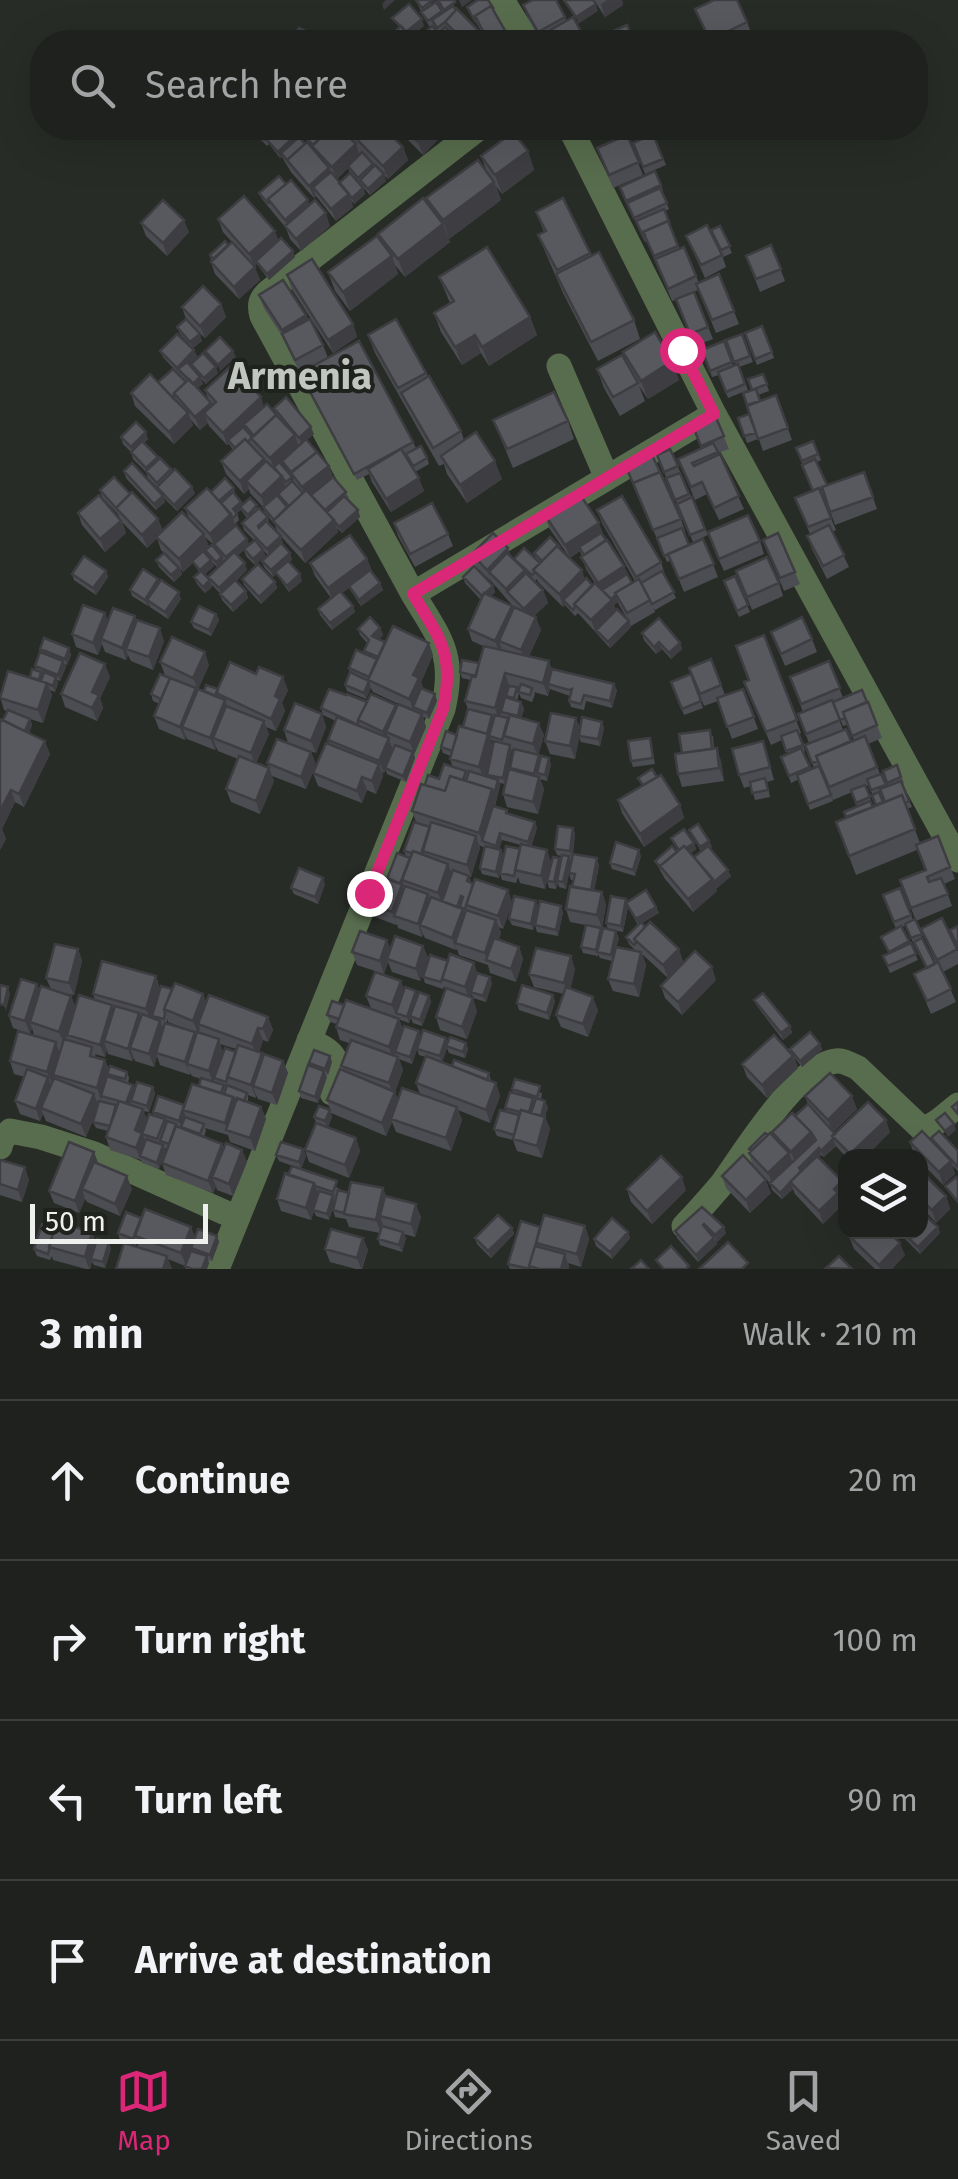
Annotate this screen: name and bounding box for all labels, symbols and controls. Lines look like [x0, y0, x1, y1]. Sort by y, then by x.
search box [30, 30, 928, 140]
icon: search [65, 58, 120, 113]
text: Search here [145, 62, 348, 108]
route start [660, 328, 706, 374]
district label: Armenia [227, 353, 372, 399]
route end [347, 871, 393, 917]
map controls [838, 1149, 928, 1239]
button: layers [838, 1149, 928, 1239]
scale bar [30, 1199, 208, 1244]
text: 50 m [45, 1205, 106, 1238]
text: 3 min [40, 1309, 143, 1359]
text: Walk · 210 m [742, 1315, 918, 1353]
icon: ahead [40, 1453, 95, 1508]
text: Continue [135, 1457, 290, 1503]
text: 20 m [848, 1461, 918, 1499]
icon: right [40, 1613, 95, 1668]
text: Turn right [135, 1617, 305, 1663]
text: 100 m [833, 1621, 918, 1659]
icon: left [40, 1773, 95, 1828]
text: Turn left [135, 1777, 282, 1823]
text: 90 m [847, 1781, 918, 1819]
icon: arrive [40, 1933, 95, 1988]
text: Arrive at destination [135, 1937, 492, 1983]
tab: Map [116, 2064, 171, 2157]
tab: Directions [404, 2064, 533, 2157]
tab: Saved [766, 2064, 842, 2157]

